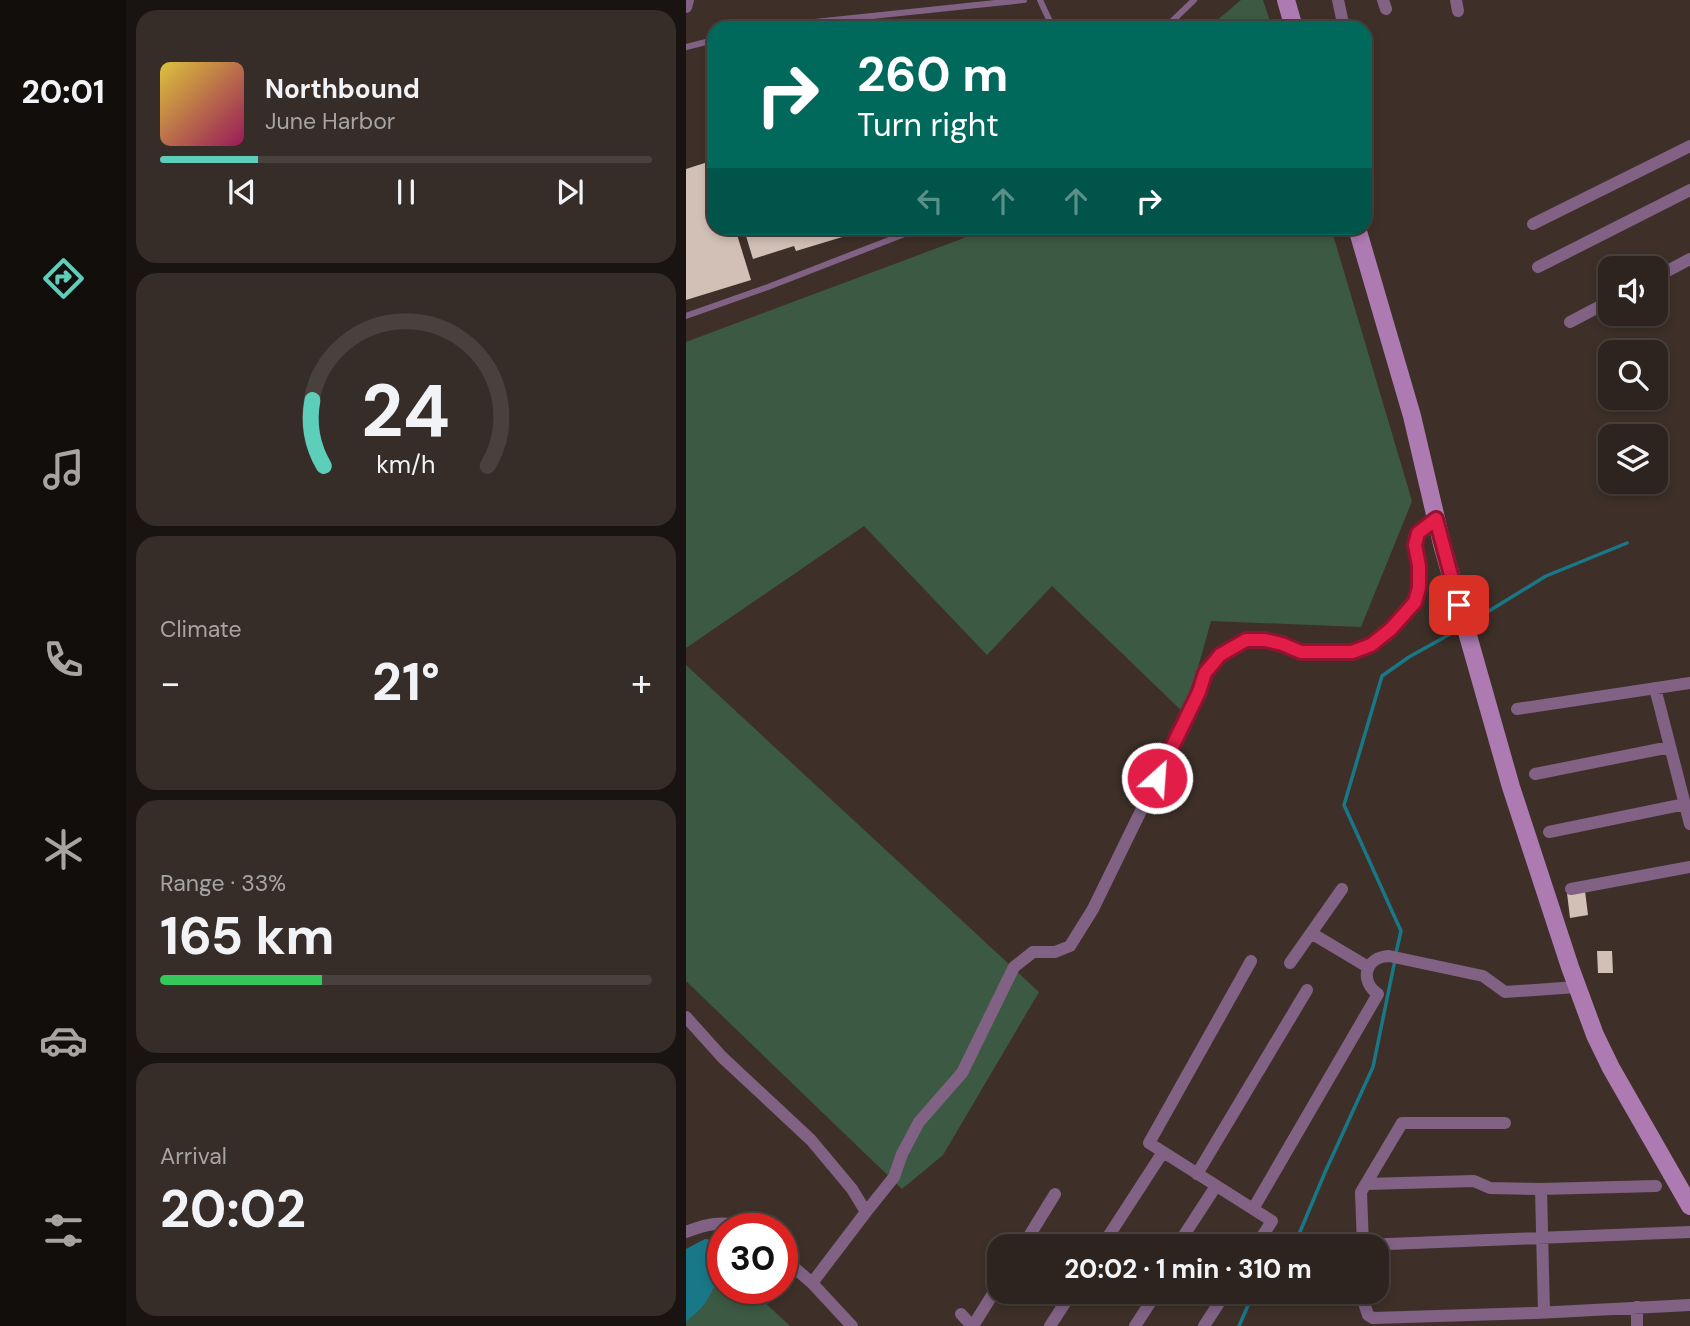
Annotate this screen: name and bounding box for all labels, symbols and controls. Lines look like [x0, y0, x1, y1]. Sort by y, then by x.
text: 260 m [857, 42, 1008, 106]
icon: right [742, 49, 833, 140]
text: 20:01 [21, 71, 105, 113]
text: Northbound [265, 72, 420, 106]
text: Turn right [857, 104, 999, 146]
text: June Harbor [265, 106, 395, 136]
icon: previous [223, 173, 261, 211]
icon: pause [387, 173, 425, 211]
icon: next [551, 173, 589, 211]
icon: left [911, 182, 949, 220]
icon: ahead [984, 182, 1022, 220]
icon: ahead [1057, 182, 1095, 220]
icon: right [1130, 182, 1168, 220]
icon: directions [39, 254, 88, 303]
map controls [1598, 256, 1668, 494]
button: sound [1598, 256, 1668, 326]
button: search [1598, 340, 1668, 410]
text: 24 [362, 364, 450, 459]
button: layers [1598, 424, 1668, 494]
icon: music [39, 445, 88, 494]
text: km/h [376, 448, 436, 481]
pin [1429, 575, 1489, 635]
icon: arrive [1440, 586, 1478, 624]
text: Climate [160, 614, 242, 644]
icon: phone [39, 635, 88, 684]
text: 21° [372, 648, 440, 716]
text: − [160, 658, 181, 708]
text: + [631, 658, 652, 708]
position arrow [1120, 741, 1194, 815]
icon: climate [39, 825, 88, 874]
text: Range · 33% [160, 868, 286, 898]
text: 165 km [160, 902, 334, 970]
icon: car [39, 1016, 88, 1065]
text: Arrival [160, 1141, 227, 1171]
text: 20:02 [160, 1175, 306, 1243]
icon: filters [39, 1206, 88, 1255]
speed limit sign: 30 [707, 1213, 798, 1304]
text: 20:02 · 1 min · 310 m [1064, 1252, 1312, 1286]

